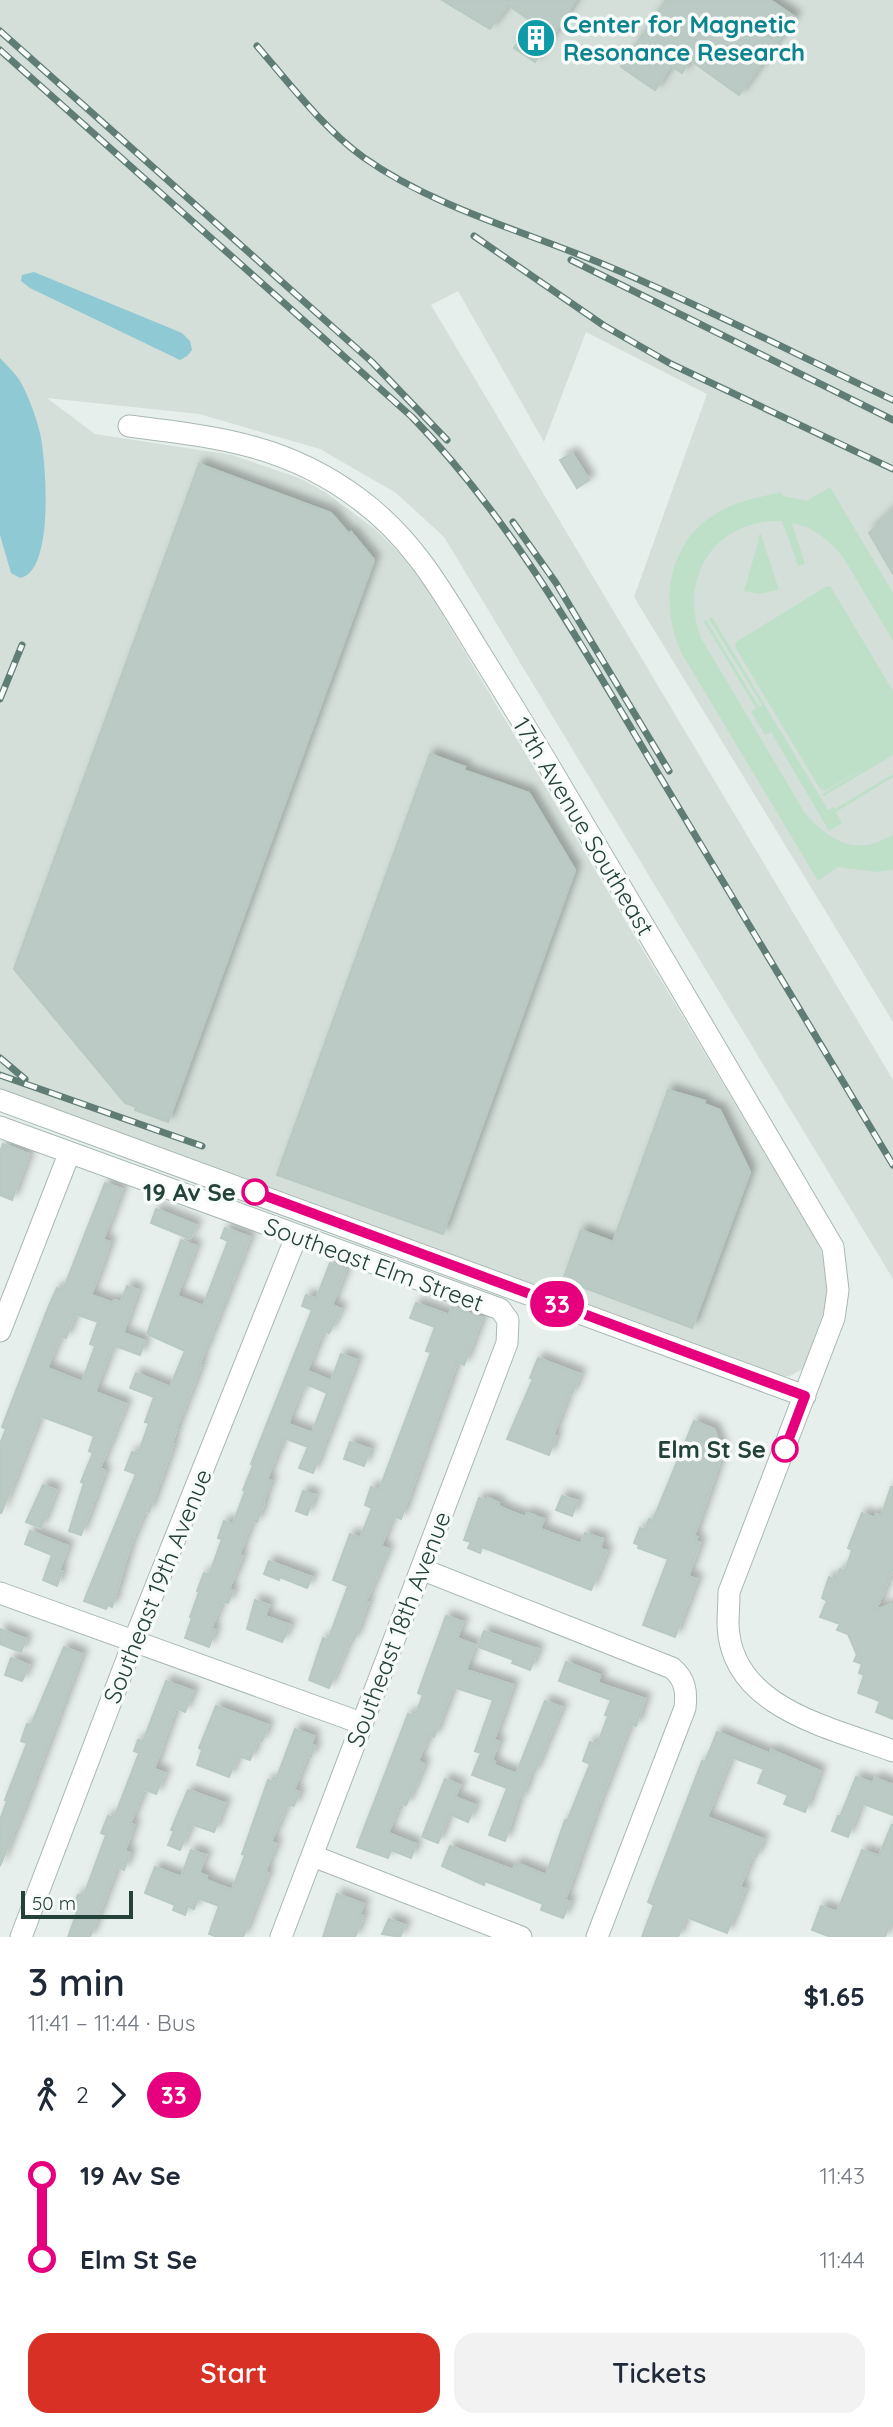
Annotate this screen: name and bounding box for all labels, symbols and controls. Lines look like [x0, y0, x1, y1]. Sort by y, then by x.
place label: Center for Magnetic Resonance Research [563, 9, 805, 67]
building icon: Center for Magnetic Resonance Research [515, 17, 557, 59]
street label: 17th Avenue Southeast [507, 711, 661, 941]
place label: 19 Av Se [143, 1177, 236, 1207]
marker: 19 Av Se [242, 1179, 268, 1205]
street label: Southeast Elm Street [260, 1210, 488, 1318]
line badge: 33 [526, 1281, 588, 1327]
text: 33 [544, 1289, 570, 1319]
place label: Elm St Se [658, 1434, 766, 1464]
marker: Elm St Se [772, 1436, 798, 1462]
street label: Southeast 19th Avenue [96, 1464, 218, 1708]
street label: Southeast 18th Avenue [339, 1507, 457, 1751]
scale bar [21, 1888, 133, 1920]
text: 50 m [32, 1891, 76, 1915]
text: 3 min [28, 1958, 125, 2006]
text: $1.65 [804, 1980, 865, 2013]
text: 11:41 – 11:44 · Bus [28, 2008, 196, 2037]
icon: walk [28, 2076, 66, 2114]
icon: forward [99, 2076, 137, 2114]
text: 2 [76, 2080, 89, 2109]
text: 33 [161, 2080, 187, 2110]
text: 19 Av Se [80, 2159, 181, 2192]
text: 11:43 [820, 2161, 865, 2190]
text: Elm St Se [80, 2243, 197, 2276]
text: 11:44 [819, 2245, 865, 2274]
button: Start [28, 2333, 440, 2413]
button: Tickets [454, 2333, 865, 2413]

